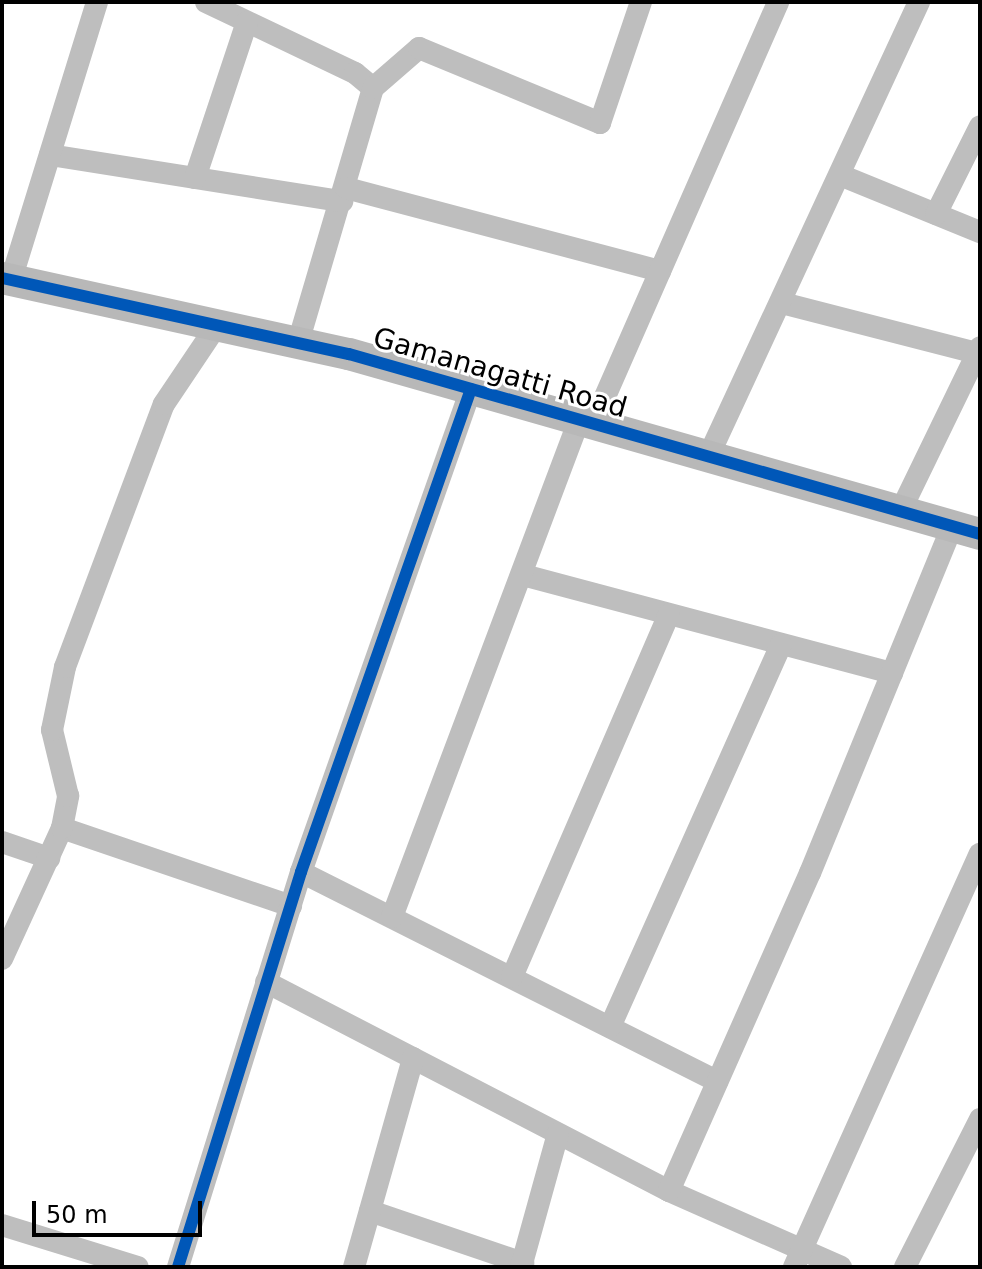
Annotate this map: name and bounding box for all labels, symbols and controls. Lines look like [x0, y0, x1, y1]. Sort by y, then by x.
street label: Gamanagatti Road [369, 321, 631, 425]
scale bar [36, 1185, 206, 1235]
text: 50 m [46, 1201, 108, 1229]

